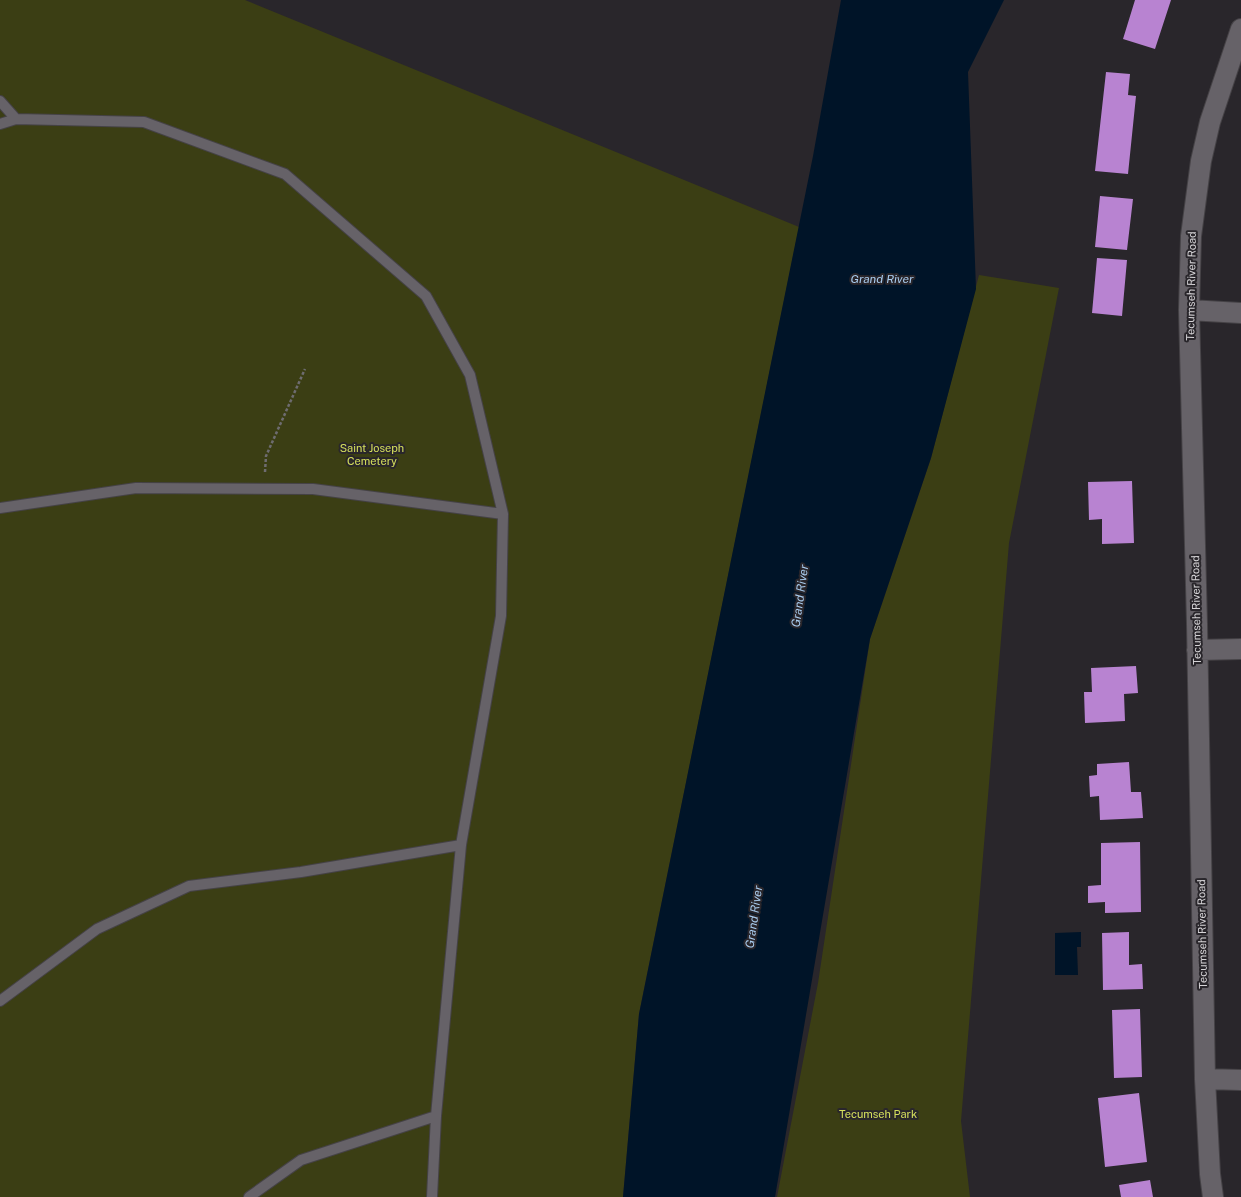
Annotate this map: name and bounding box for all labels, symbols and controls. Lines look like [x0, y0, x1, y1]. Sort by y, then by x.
street label: Tecumseh River Road [1184, 231, 1198, 341]
water label: Grand River [850, 272, 914, 286]
park label: Saint Joseph Cemetery [340, 442, 404, 467]
street label: Tecumseh River Road [1189, 555, 1203, 665]
water label: Grand River [789, 563, 811, 628]
street label: Tecumseh River Road [1195, 879, 1209, 989]
water label: Grand River [743, 884, 765, 949]
park label: Tecumseh Park [839, 1108, 917, 1120]

